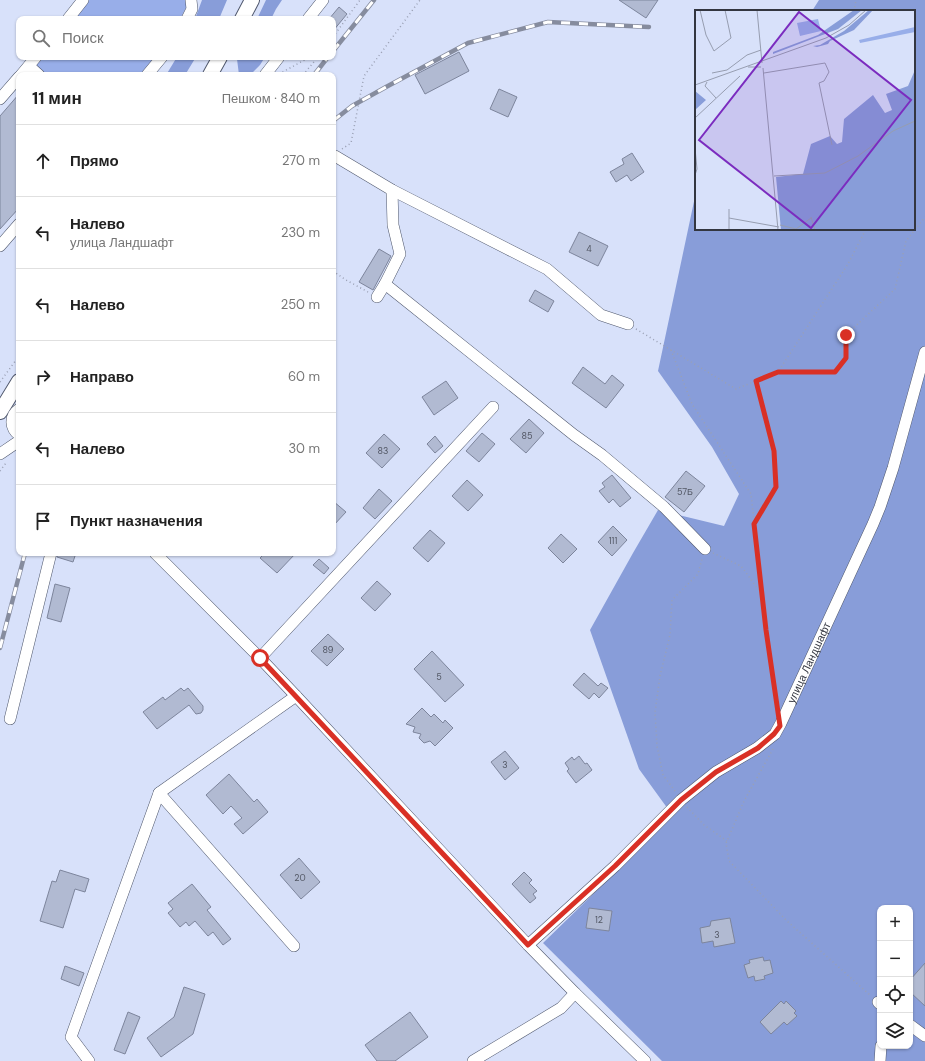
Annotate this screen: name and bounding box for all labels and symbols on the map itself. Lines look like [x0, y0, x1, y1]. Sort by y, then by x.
inset map [695, 10, 915, 230]
house number: 4 [586, 243, 592, 255]
route end [837, 326, 855, 344]
house number: 85 [522, 430, 532, 442]
house number: 83 [378, 445, 388, 457]
house number: 57Б [677, 486, 693, 498]
house number: 111 [609, 535, 617, 547]
street label: улица Ландшафт [784, 620, 834, 705]
house number: 89 [323, 644, 334, 656]
route start [251, 649, 269, 667]
house number: 5 [436, 671, 442, 683]
house number: 3 [502, 759, 508, 771]
house number: 20 [294, 872, 306, 884]
house number: 12 [595, 914, 603, 926]
house number: 3 [714, 929, 720, 941]

